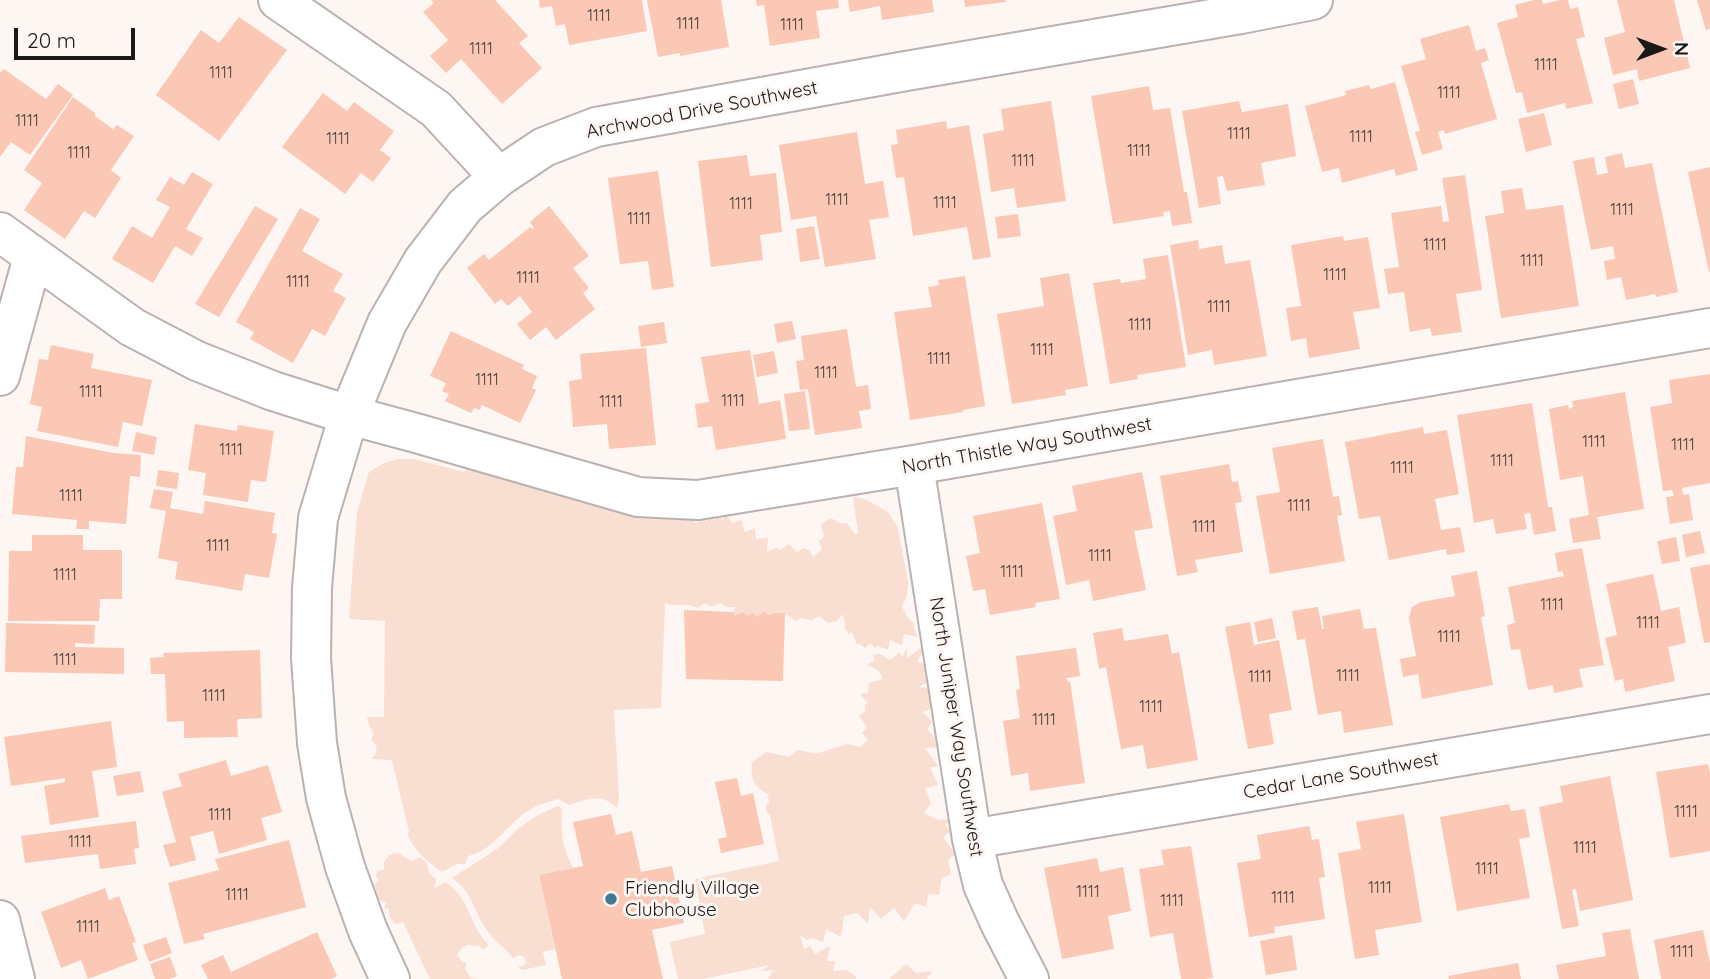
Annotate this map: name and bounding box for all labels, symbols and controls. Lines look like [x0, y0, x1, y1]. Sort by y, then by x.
house number: 1111 [587, 6, 611, 26]
scale bar [18, 14, 138, 58]
house number: 1111 [676, 14, 700, 34]
north arrow [1626, 14, 1696, 84]
house number: 1111 [780, 15, 804, 35]
text: 20 m [27, 27, 76, 53]
house number: 1111 [469, 39, 493, 59]
text: N [1670, 42, 1694, 56]
house number: 1111 [1534, 55, 1558, 75]
house number: 1111 [209, 63, 233, 83]
street label: Archwood Drive Southwest [584, 76, 820, 144]
house number: 1111 [1437, 83, 1461, 103]
house number: 1111 [15, 111, 39, 131]
house number: 1111 [1227, 124, 1251, 144]
house number: 1111 [1349, 127, 1373, 147]
house number: 1111 [326, 129, 350, 149]
house number: 1111 [1127, 141, 1151, 161]
house number: 1111 [67, 143, 91, 163]
house number: 1111 [1011, 151, 1035, 171]
house number: 1111 [825, 190, 849, 210]
house number: 1111 [933, 193, 957, 213]
house number: 1111 [729, 194, 753, 214]
house number: 1111 [1610, 200, 1634, 220]
house number: 1111 [627, 209, 651, 229]
house number: 1111 [1423, 235, 1447, 255]
house number: 1111 [1520, 251, 1544, 271]
house number: 1111 [1323, 265, 1347, 285]
house number: 1111 [516, 268, 540, 288]
house number: 1111 [286, 272, 310, 292]
house number: 1111 [1207, 297, 1231, 317]
house number: 1111 [1128, 315, 1152, 335]
house number: 1111 [1030, 340, 1054, 360]
house number: 1111 [927, 349, 951, 369]
house number: 1111 [814, 363, 838, 383]
house number: 1111 [475, 370, 499, 390]
house number: 1111 [79, 382, 103, 402]
house number: 1111 [721, 391, 745, 411]
house number: 1111 [599, 392, 623, 412]
street label: North Thistle Way Southwest [900, 413, 1154, 479]
house number: 1111 [1582, 432, 1606, 452]
house number: 1111 [1671, 435, 1695, 455]
house number: 1111 [219, 440, 243, 460]
house number: 1111 [1490, 451, 1514, 471]
house number: 1111 [1390, 458, 1414, 478]
house number: 1111 [59, 486, 83, 506]
house number: 1111 [1287, 496, 1311, 516]
house number: 1111 [1192, 517, 1216, 537]
house number: 1111 [206, 536, 230, 556]
house number: 1111 [1088, 546, 1112, 566]
house number: 1111 [1000, 562, 1024, 582]
house number: 1111 [53, 565, 77, 585]
street label: North Juniper Way Southwest [924, 595, 988, 859]
house number: 1111 [1540, 595, 1564, 615]
house number: 1111 [1636, 613, 1660, 633]
house number: 1111 [1437, 627, 1461, 647]
house number: 1111 [53, 650, 77, 670]
house number: 1111 [1336, 666, 1360, 686]
house number: 1111 [1248, 667, 1272, 687]
house number: 1111 [202, 686, 226, 706]
house number: 1111 [1139, 697, 1163, 717]
house number: 1111 [1032, 710, 1056, 730]
street label: Cedar Lane Southwest [1242, 748, 1440, 804]
house number: 1111 [1674, 802, 1698, 822]
house number: 1111 [208, 805, 232, 825]
house number: 1111 [68, 832, 92, 852]
house number: 1111 [1573, 838, 1597, 858]
house number: 1111 [1475, 859, 1499, 879]
place label: Friendly Village Clubhouse [625, 877, 759, 921]
house number: 1111 [1368, 878, 1392, 898]
house number: 1111 [1076, 882, 1100, 902]
house number: 1111 [225, 885, 249, 905]
house number: 1111 [1271, 888, 1295, 908]
marker: Friendly Village Clubhouse [603, 891, 619, 907]
house number: 1111 [1160, 891, 1184, 911]
house number: 1111 [76, 917, 100, 937]
house number: 1111 [1670, 942, 1694, 962]

